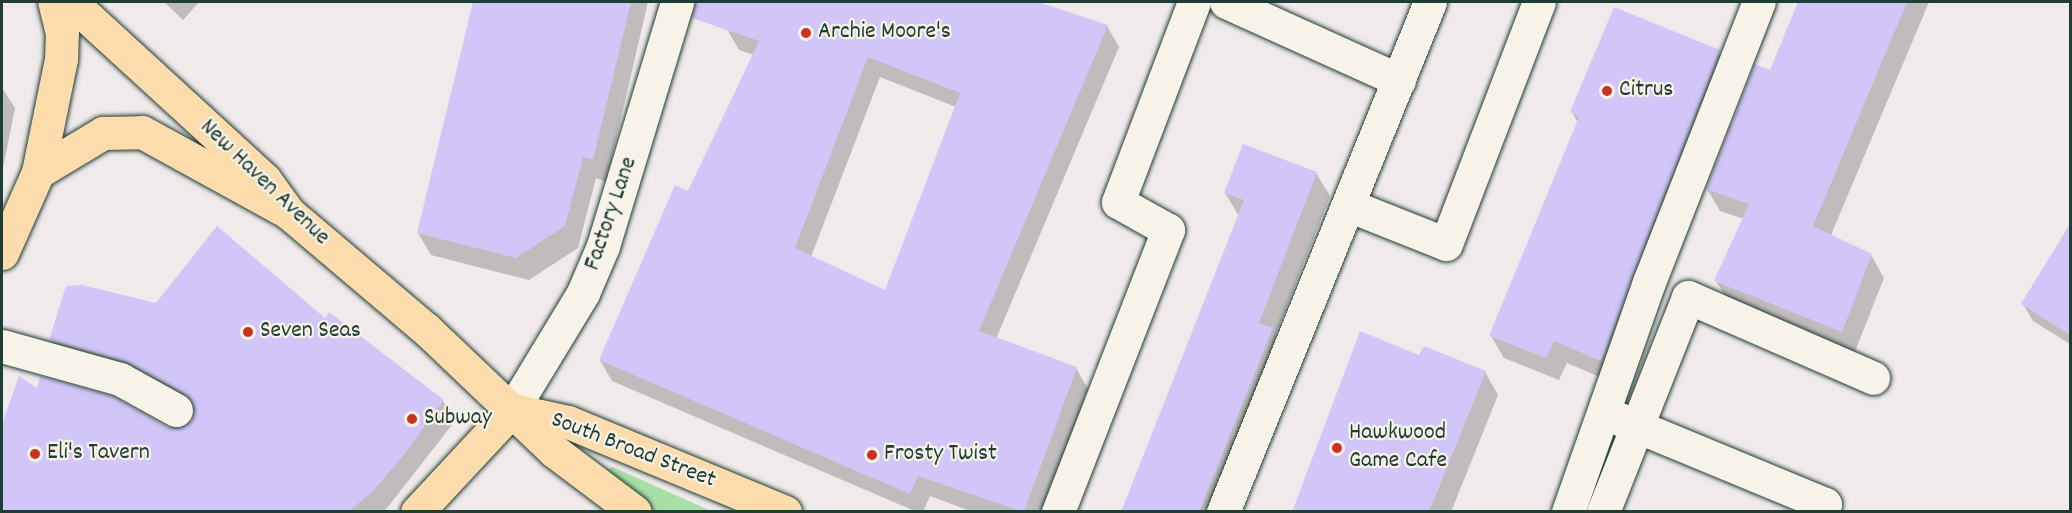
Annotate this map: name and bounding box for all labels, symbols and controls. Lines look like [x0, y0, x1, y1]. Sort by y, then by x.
place label: Archie Moore's [818, 19, 951, 47]
marker: Archie Moore's [799, 26, 813, 40]
place label: Citrus [1619, 77, 1673, 105]
marker: Citrus [1600, 84, 1614, 98]
street label: New Haven Avenue [193, 114, 335, 252]
street label: Factory Lane [579, 154, 645, 274]
place label: Seven Seas [260, 318, 361, 346]
marker: Seven Seas [241, 325, 255, 339]
place label: Subway [424, 405, 492, 433]
street label: South Broad Street [547, 406, 719, 496]
marker: Subway [405, 412, 419, 426]
place label: Hawkwood Game Cafe [1349, 420, 1447, 476]
place label: Eli's Tavern [47, 440, 150, 468]
place label: Frosty Twist [884, 441, 997, 469]
marker: Hawkwood Game Cafe [1330, 441, 1344, 455]
marker: Eli's Tavern [28, 447, 42, 461]
marker: Frosty Twist [865, 448, 879, 462]

